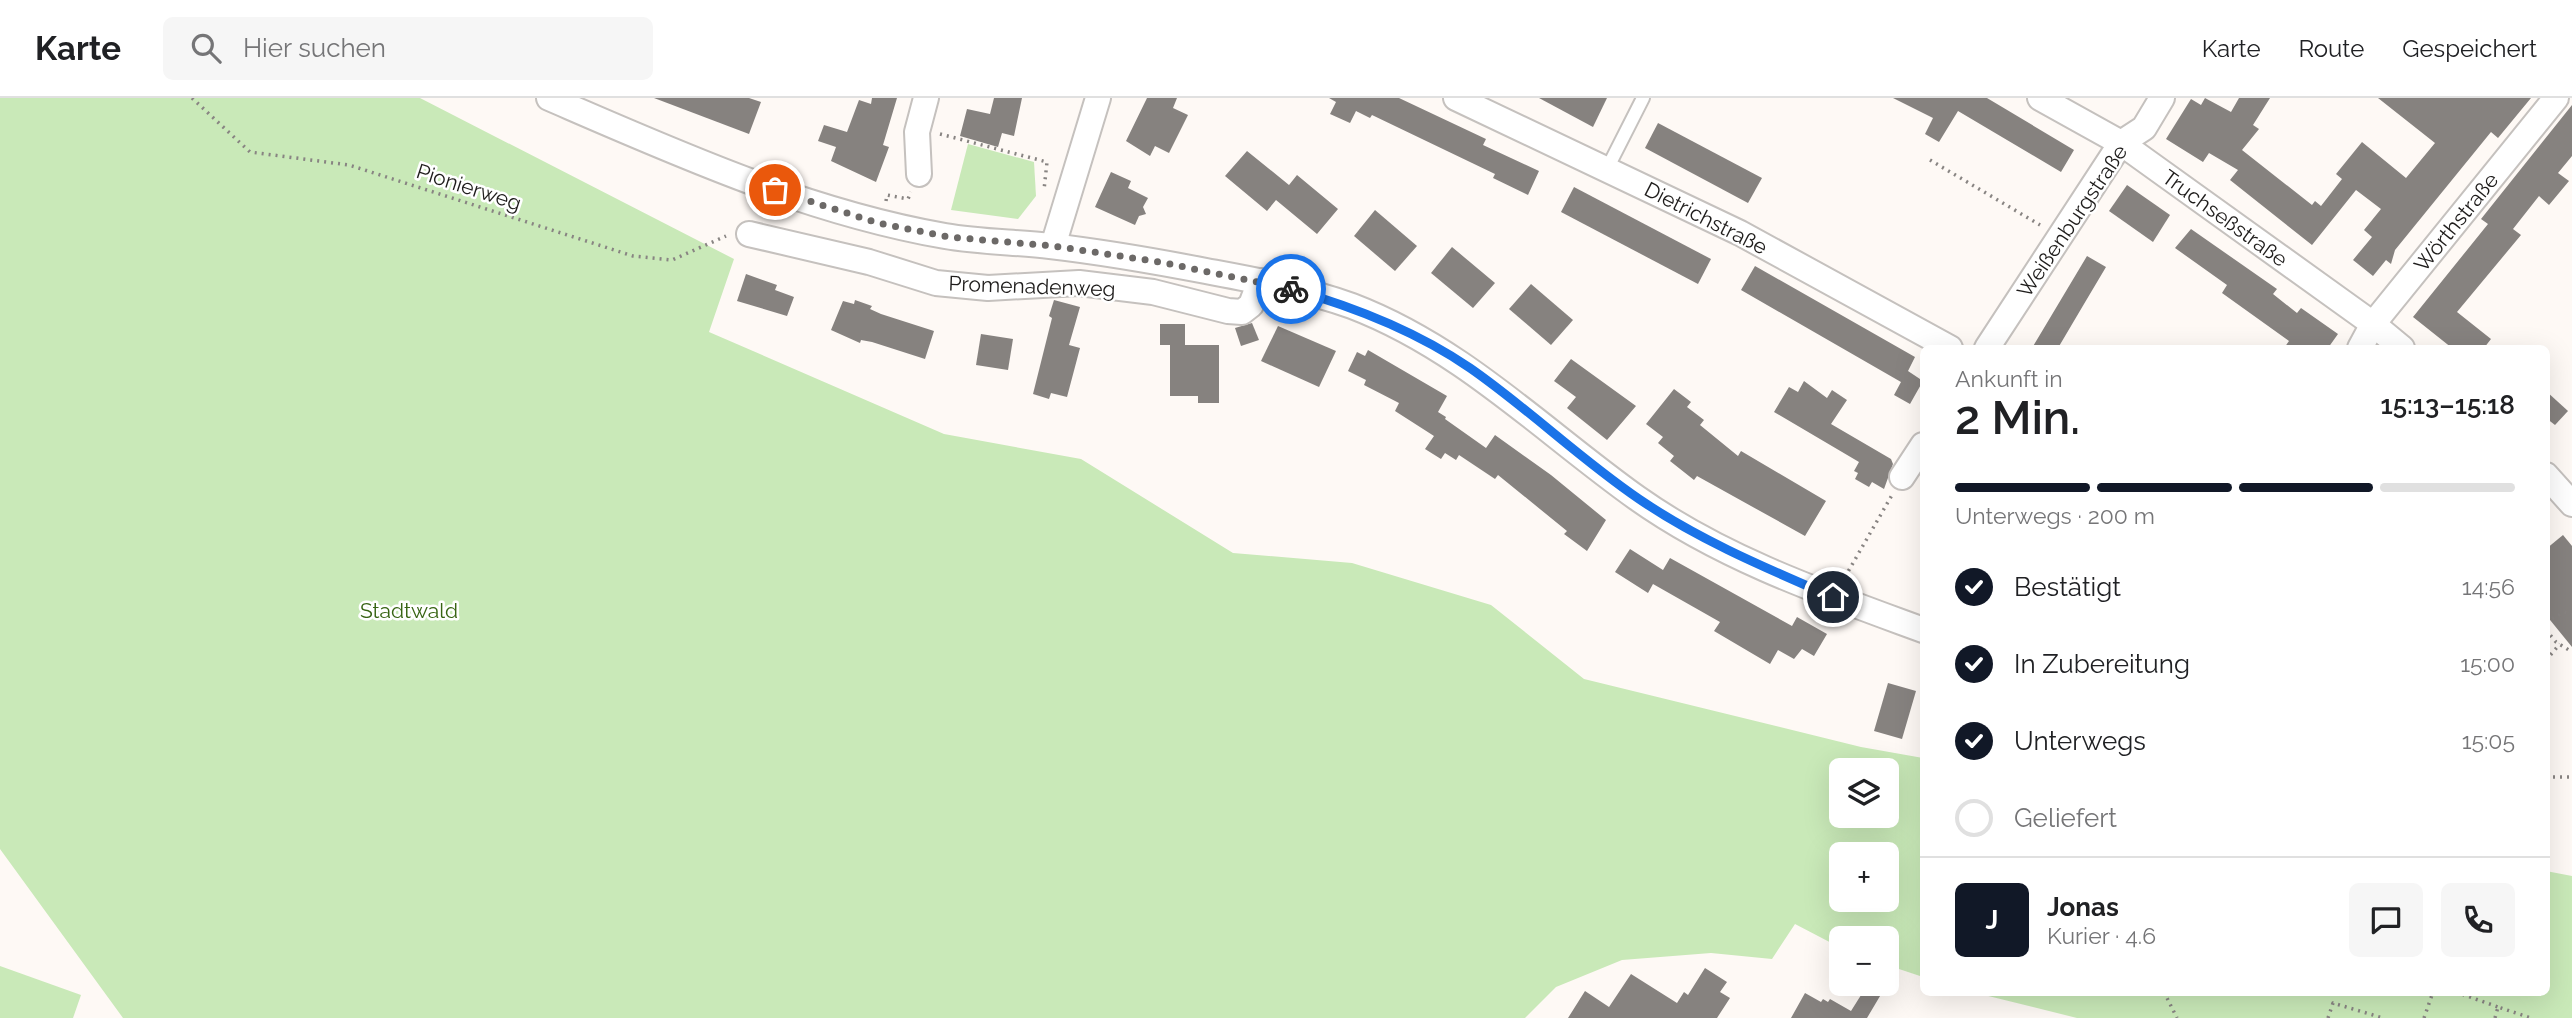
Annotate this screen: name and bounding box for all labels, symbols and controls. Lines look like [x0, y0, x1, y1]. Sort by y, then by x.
search box [163, 17, 653, 80]
text: Karte [35, 29, 121, 68]
icon: search [187, 29, 225, 67]
text: Hier suchen [243, 33, 386, 63]
text: Karte [2202, 34, 2261, 63]
text: Route [2299, 34, 2364, 63]
text: Gespeichert [2402, 34, 2537, 63]
street label: Weißenburgstraße [2012, 140, 2132, 302]
street label: Pionierweg [413, 158, 525, 216]
pin [745, 160, 805, 220]
street label: Truchseßstraße [2158, 164, 2292, 272]
street label: Wörthstraße [2409, 168, 2503, 276]
icon: bag [756, 171, 794, 209]
street label: Dietrichstraße [1640, 176, 1772, 260]
courier [1256, 254, 1326, 324]
icon: bike [1272, 270, 1310, 308]
street label: Promenadenweg [948, 271, 1116, 301]
text: Ankunft in [1955, 365, 2063, 392]
text: 15:13–15:18 [2380, 390, 2515, 420]
text: 2 Min. [1955, 391, 2080, 445]
text: Unterwegs · 200 m [1955, 502, 2155, 529]
pin [1803, 567, 1863, 627]
icon: check [1955, 568, 1993, 606]
text: Bestätigt [2014, 572, 2121, 602]
text: 14:56 [2462, 573, 2515, 600]
icon: home [1814, 578, 1852, 616]
park label: Stadtwald [360, 598, 458, 623]
icon: check [1955, 645, 1993, 683]
text: In Zubereitung [2014, 649, 2190, 679]
text: 15:00 [2460, 650, 2515, 677]
icon: check [1955, 722, 1993, 760]
text: Unterwegs [2014, 726, 2146, 756]
text: 15:05 [2462, 727, 2515, 754]
map controls [1829, 758, 1899, 996]
button: layers [1829, 758, 1899, 828]
text: Geliefert [2014, 803, 2117, 833]
button: + [1829, 842, 1899, 912]
button: chat [2349, 883, 2423, 957]
button: phone [2441, 883, 2515, 957]
text: Jonas [2047, 892, 2119, 922]
text: J [1986, 905, 1998, 935]
text: Kurier · 4.6 [2047, 922, 2156, 949]
button: − [1829, 926, 1899, 996]

